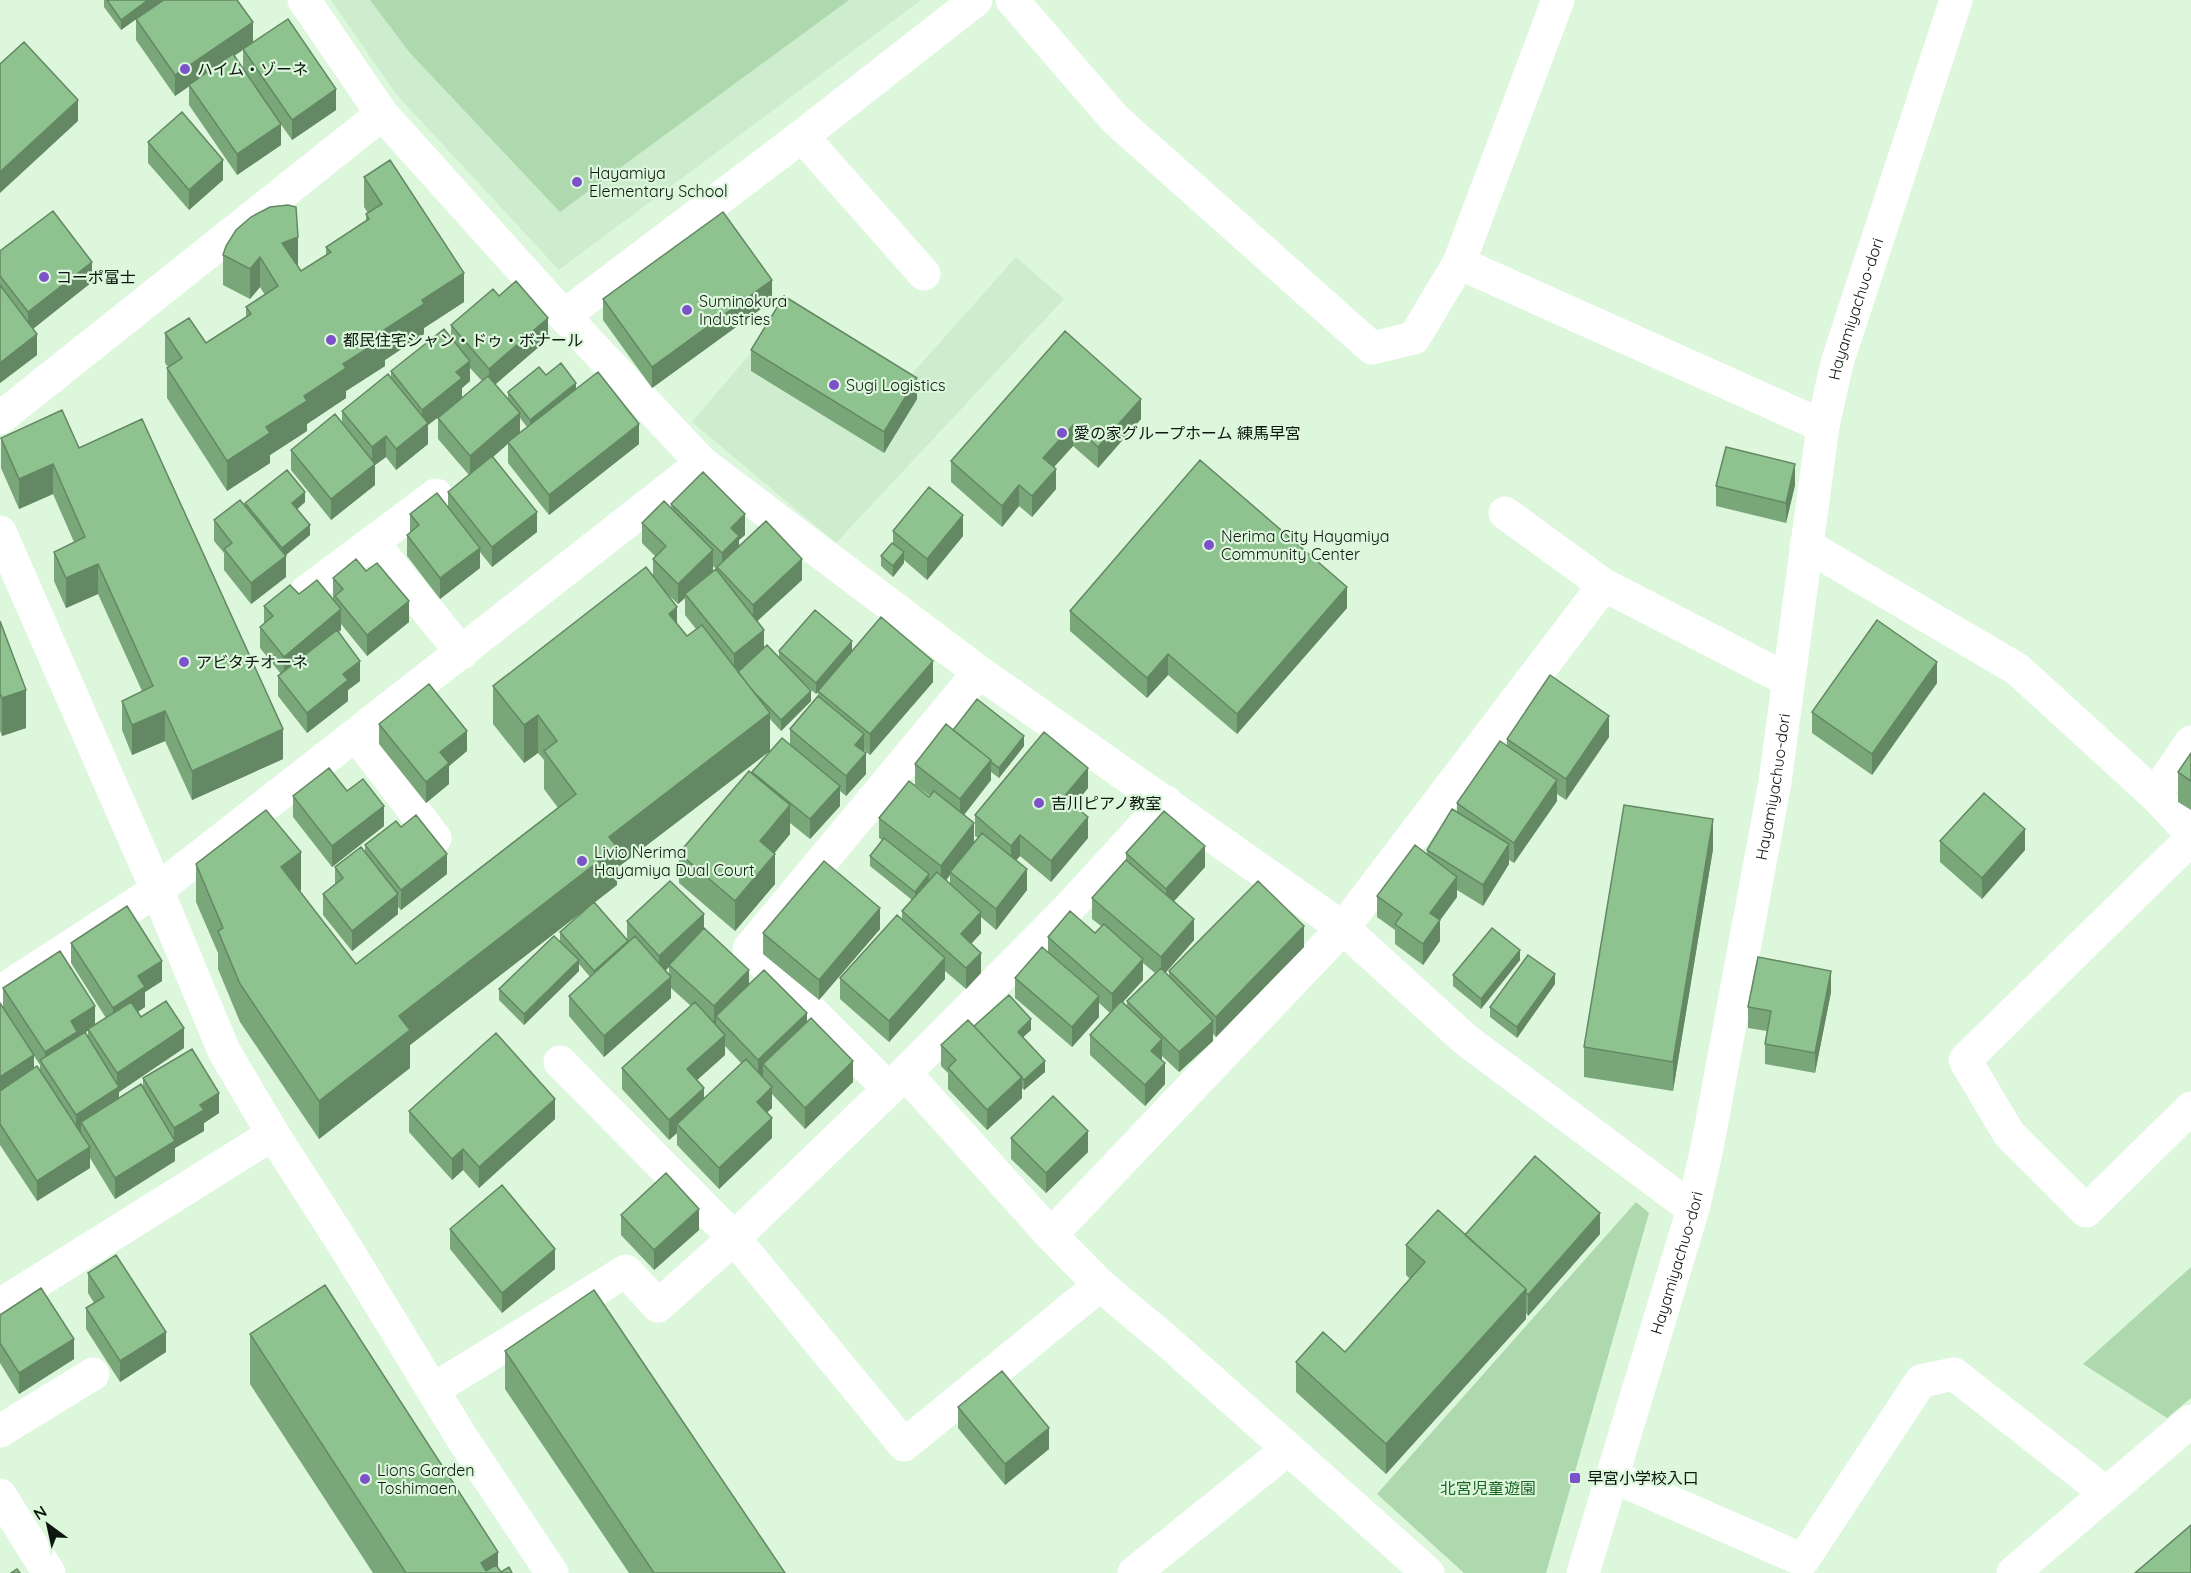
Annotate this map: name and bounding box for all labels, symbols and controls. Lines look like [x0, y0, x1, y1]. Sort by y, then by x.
place label: ハイム・ゾーネ [197, 59, 308, 79]
marker: ハイム・ゾーネ [178, 62, 192, 76]
place label: Hayamiya Elementary School [589, 163, 728, 201]
marker: Hayamiya Elementary School [570, 175, 584, 189]
street label: Hayamiyachuo-dori [1824, 235, 1887, 382]
place label: コーポ富士 [56, 267, 136, 287]
marker: コーポ富士 [37, 270, 51, 284]
place label: Suminokura Industries [699, 291, 787, 329]
marker: Suminokura Industries [680, 303, 694, 317]
place label: 都民住宅シャン・ドゥ・ボナール [343, 330, 583, 350]
marker: 都民住宅シャン・ドゥ・ボナール [324, 333, 338, 347]
place label: Sugi Logistics [846, 375, 945, 395]
marker: Sugi Logistics [827, 378, 841, 392]
place label: 愛の家グループホーム 練馬早宮 [1074, 423, 1301, 443]
marker: 愛の家グループホーム 練馬早宮 [1055, 426, 1069, 440]
place label: Nerima City Hayamiya Community Center [1221, 526, 1389, 564]
marker: Nerima City Hayamiya Community Center [1202, 538, 1216, 552]
place label: アビタチオーネ [196, 652, 308, 672]
marker: アビタチオーネ [177, 655, 191, 669]
street label: Hayamiyachuo-dori [1751, 712, 1794, 862]
place label: 吉川ピアノ教室 [1051, 793, 1162, 813]
marker: 吉川ピアノ教室 [1032, 796, 1046, 810]
place label: Livio Nerima Hayamiya Dual Court [594, 842, 754, 880]
marker: Livio Nerima Hayamiya Dual Court [575, 854, 589, 868]
street label: Hayamiyachuo-dori [1646, 1189, 1707, 1337]
place label: Lions Garden Toshimaen [377, 1460, 475, 1498]
place label: 早宮小学校入口 [1587, 1468, 1699, 1488]
marker: 早宮小学校入口 [1568, 1471, 1582, 1485]
marker: Lions Garden Toshimaen [358, 1472, 372, 1486]
park label: 北宮児童遊園 [1440, 1478, 1536, 1498]
north arrow [18, 1495, 78, 1555]
text: N [29, 1501, 50, 1524]

